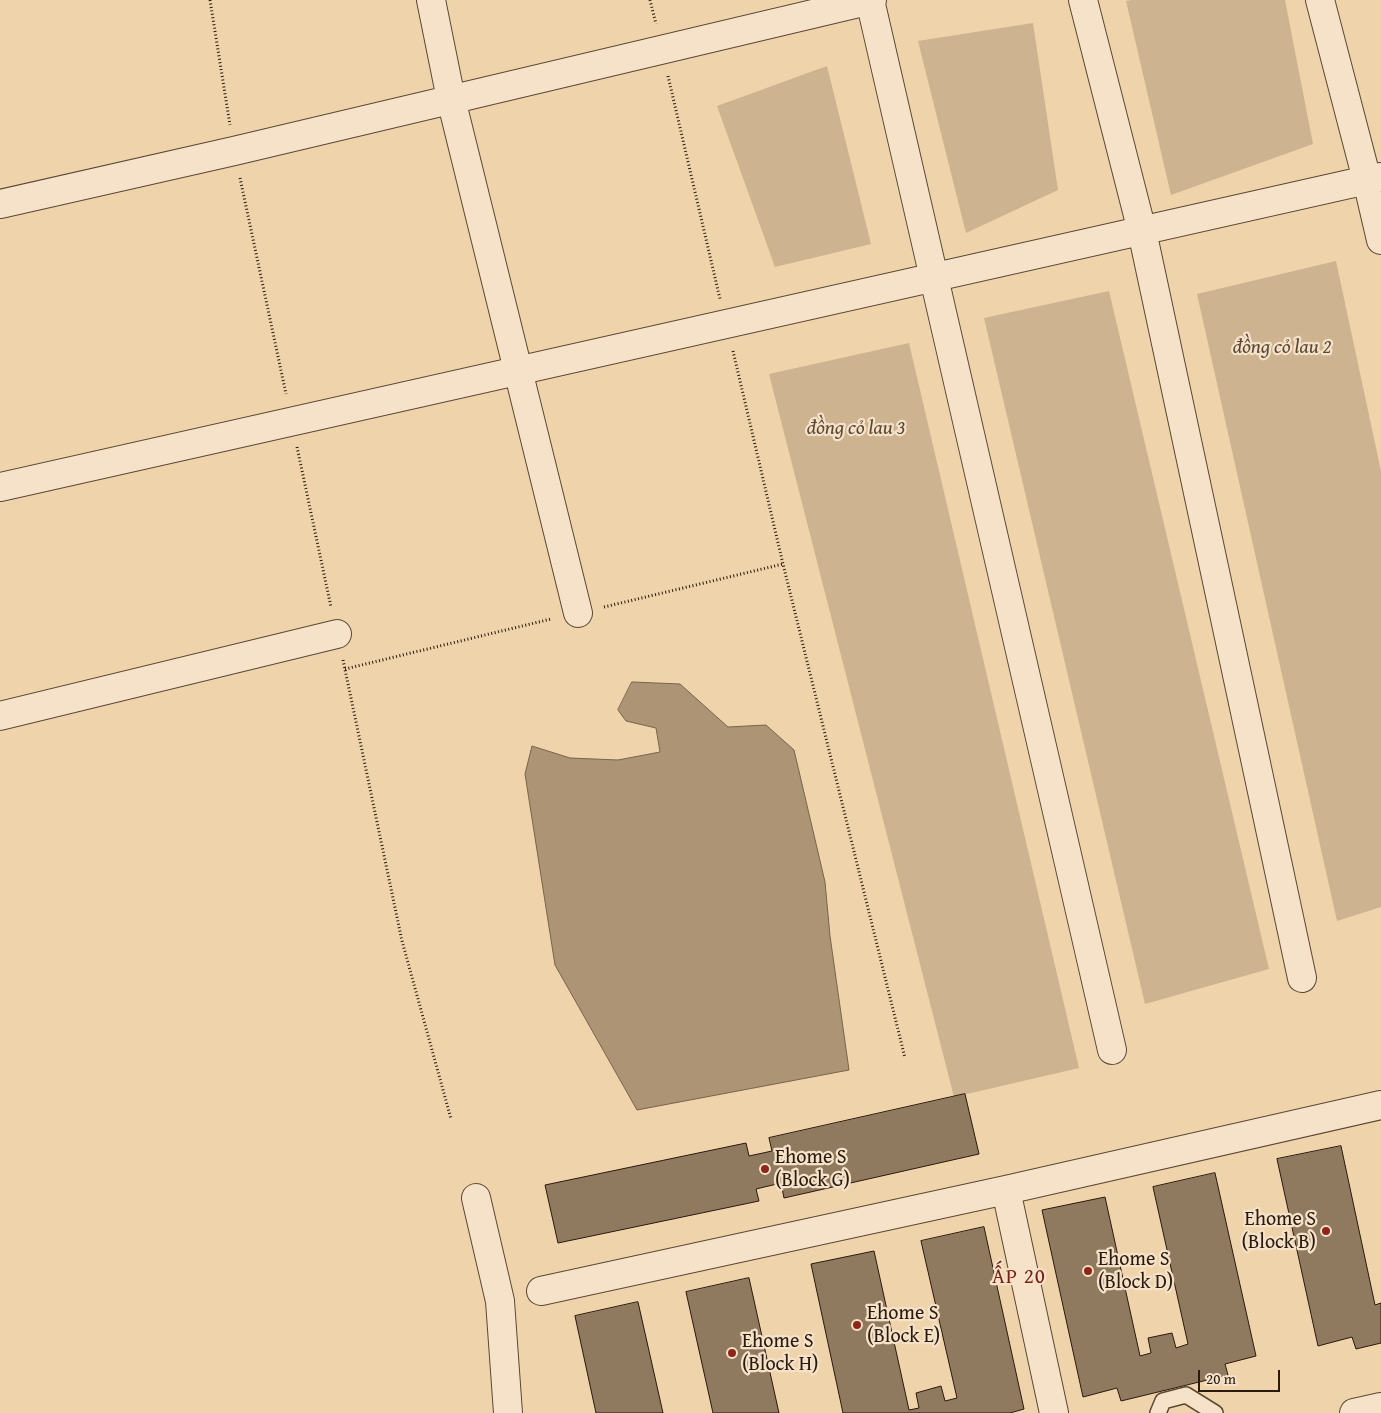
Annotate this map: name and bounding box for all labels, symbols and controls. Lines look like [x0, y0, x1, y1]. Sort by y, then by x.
park label: đồng cỏ lau 2 [1233, 336, 1331, 360]
park label: đồng cỏ lau 3 [807, 417, 905, 441]
place label: Ehome S (Block G) [775, 1146, 850, 1193]
marker: Ehome S (Block G) [759, 1163, 771, 1175]
place label: Ehome S (Block B) [1242, 1208, 1316, 1255]
marker: Ehome S (Block B) [1320, 1225, 1332, 1237]
place label: Ehome S (Block D) [1098, 1248, 1173, 1295]
district label: ẤP 20 [991, 1265, 1047, 1291]
marker: Ehome S (Block D) [1082, 1265, 1094, 1277]
place label: Ehome S (Block E) [867, 1302, 940, 1349]
marker: Ehome S (Block E) [851, 1319, 863, 1331]
place label: Ehome S (Block H) [742, 1330, 818, 1377]
marker: Ehome S (Block H) [726, 1347, 738, 1359]
scale bar [1201, 1360, 1284, 1392]
text: 20 m [1206, 1368, 1236, 1389]

